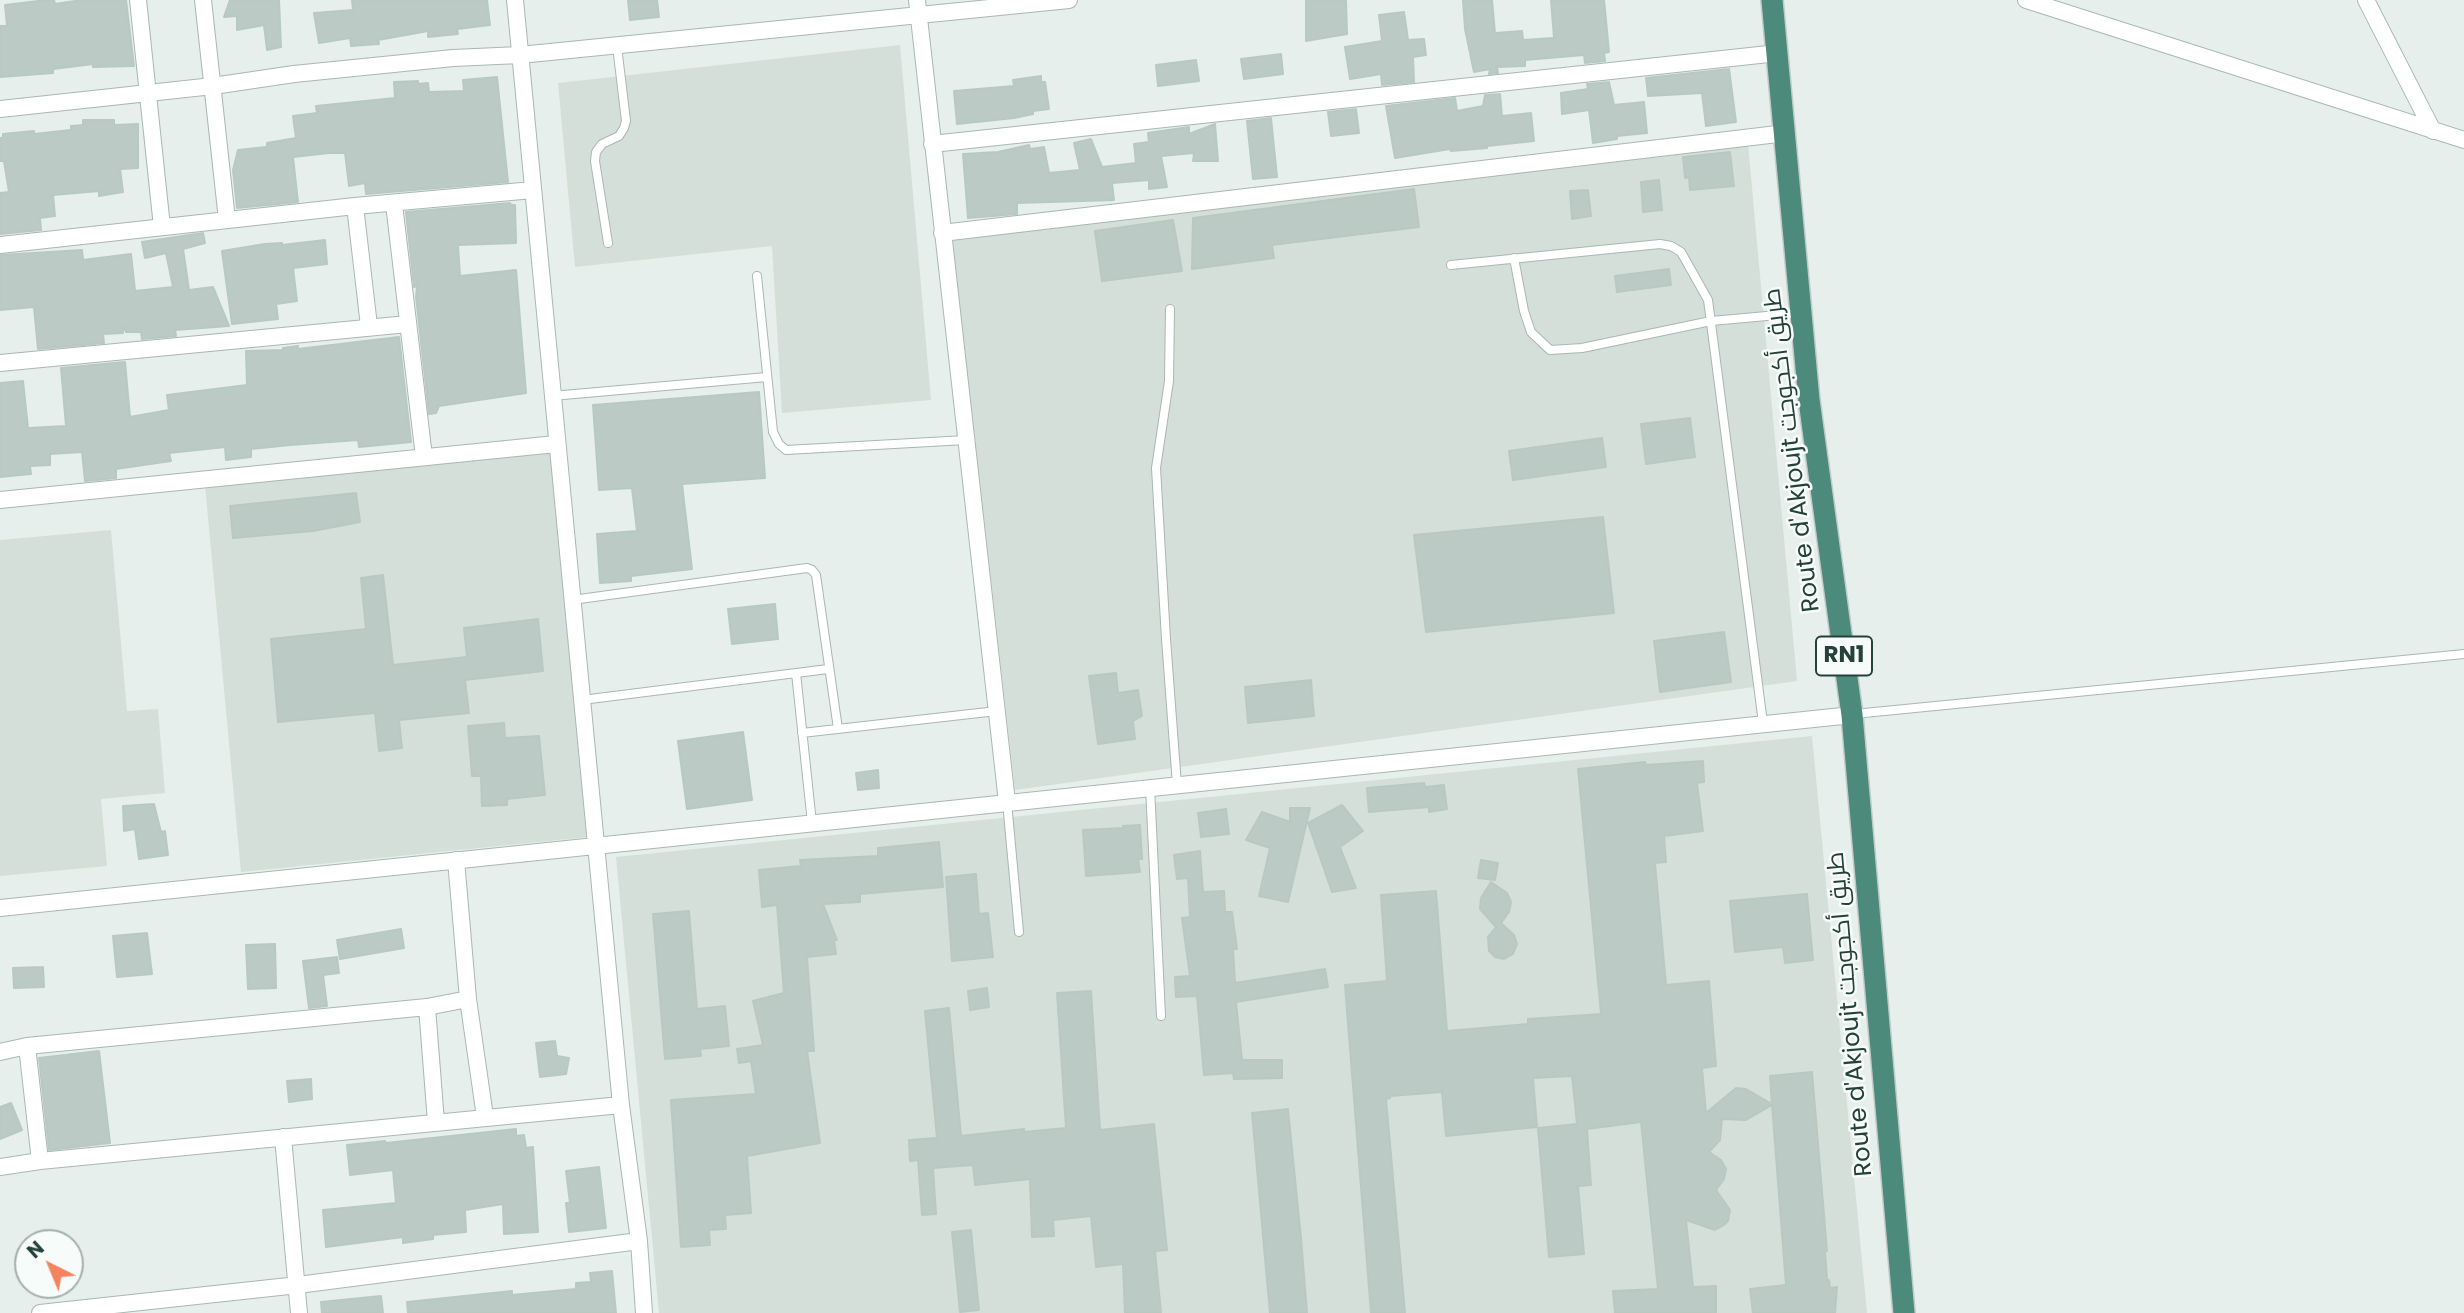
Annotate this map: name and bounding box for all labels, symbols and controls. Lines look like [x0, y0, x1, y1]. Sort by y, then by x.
street label: Route d'Akjoujt طريق أكجوجت [1759, 287, 1827, 613]
road number: RN1 [1816, 636, 1872, 676]
street label: Route d'Akjoujt طريق أكجوجت [1822, 851, 1880, 1177]
north arrow [14, 1229, 84, 1299]
text: N [21, 1235, 50, 1264]

